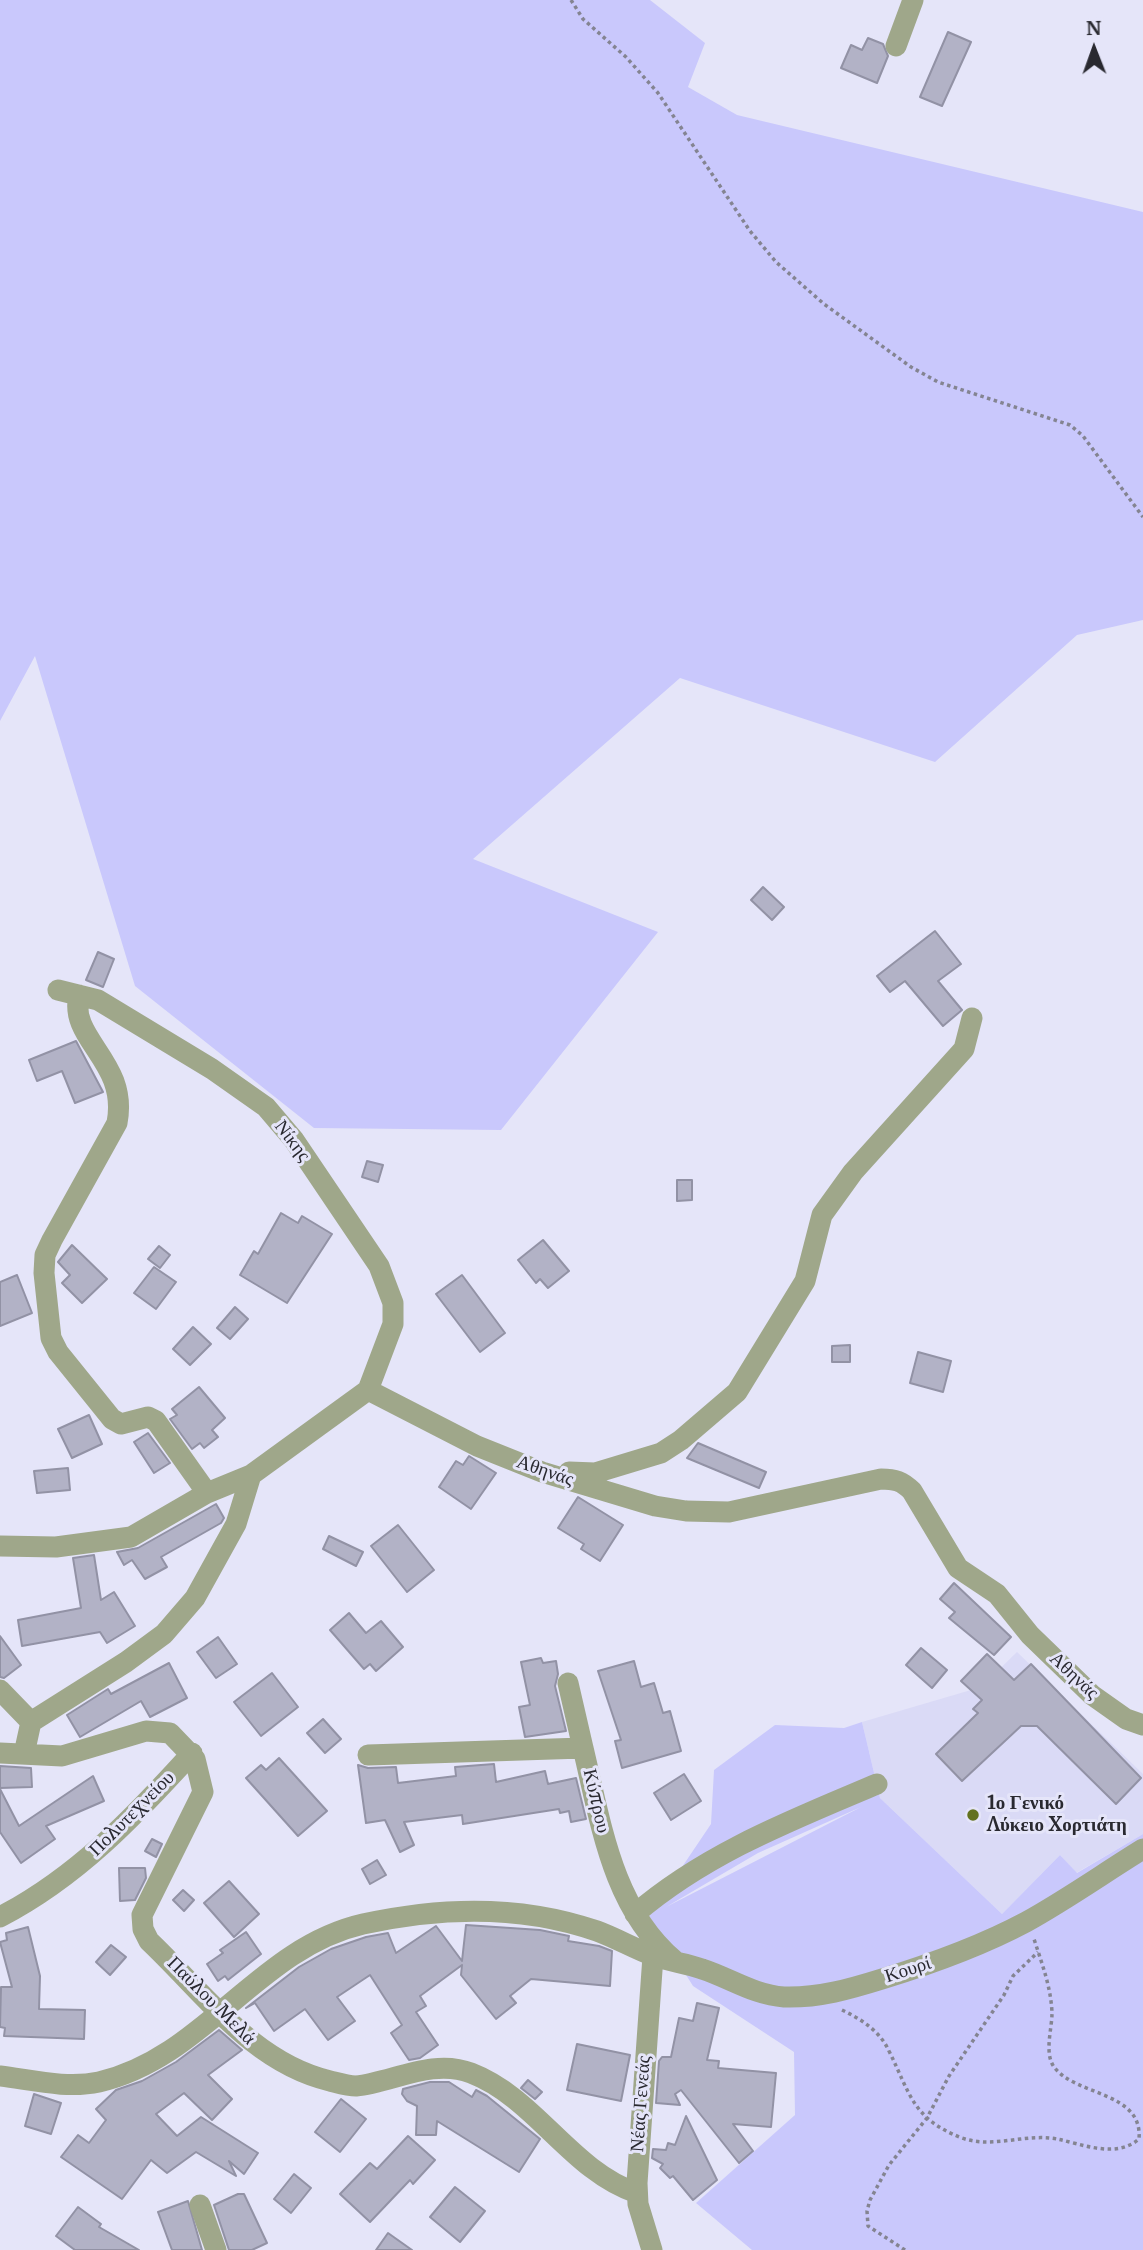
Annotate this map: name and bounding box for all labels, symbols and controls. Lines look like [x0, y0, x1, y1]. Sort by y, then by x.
north arrow [1059, 14, 1129, 84]
text: N [1086, 16, 1101, 40]
street label: Νίκης [269, 1116, 315, 1166]
street label: Αθηνάς [513, 1451, 577, 1491]
street label: Αθηνάς [1045, 1648, 1103, 1704]
street label: Πολυτεχνείου [85, 1767, 179, 1861]
street label: Κύπρου [578, 1767, 614, 1835]
place label: 1ο Γενικό Λύκειο Χορτιάτη [987, 1793, 1127, 1837]
marker: 1ο Γενικό Λύκειο Χορτιάτη [965, 1807, 981, 1823]
street label: Παύλου Μελά [162, 1952, 260, 2050]
street label: Κουρί [882, 1952, 934, 1988]
street label: Νέας Γενεάς [626, 2055, 656, 2153]

